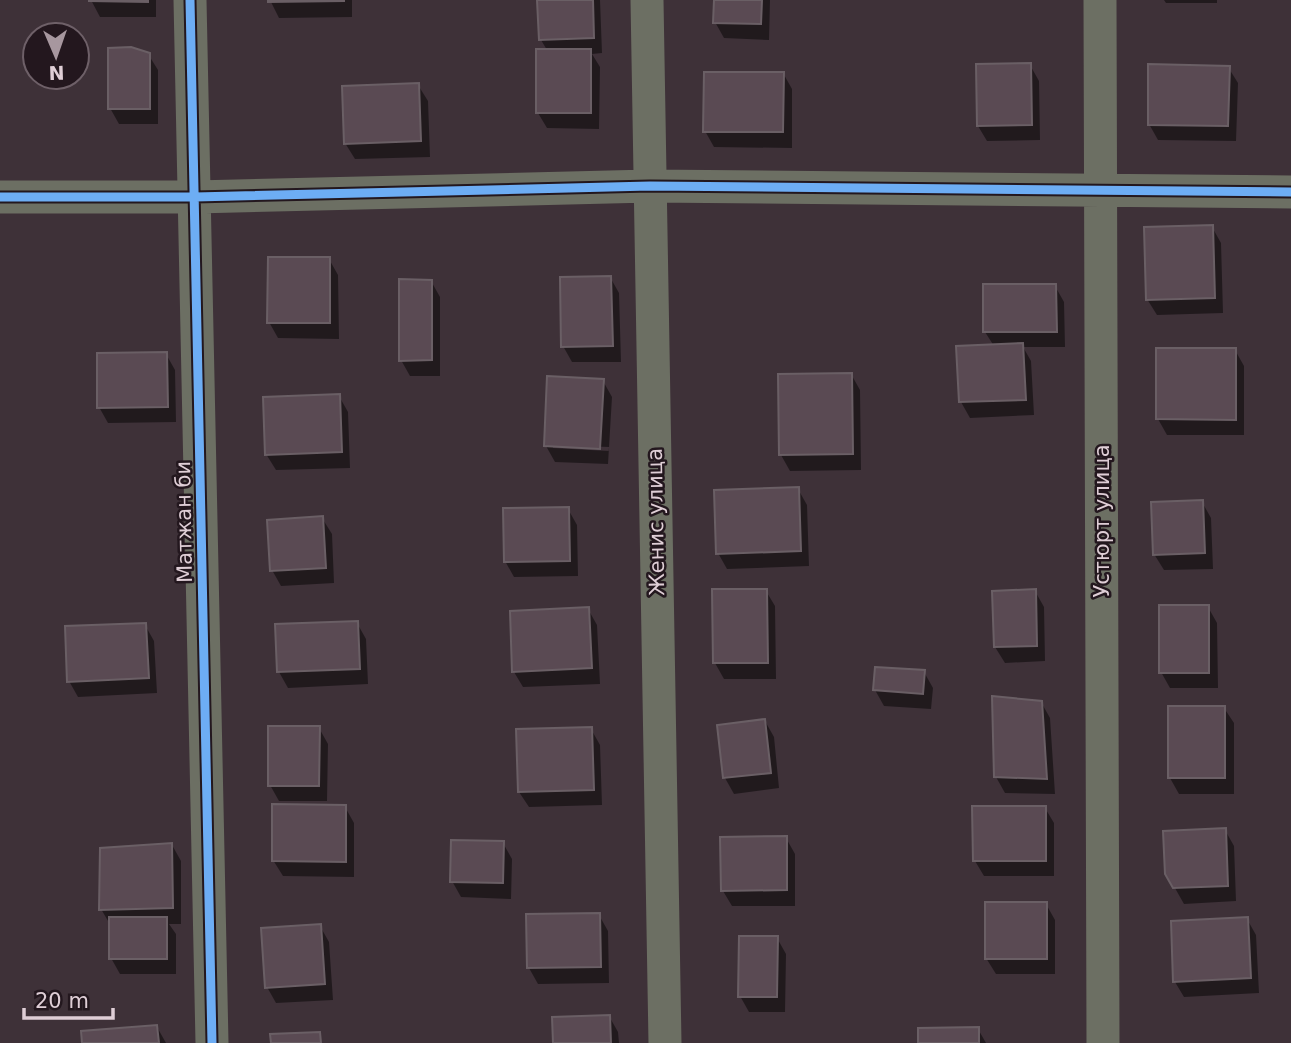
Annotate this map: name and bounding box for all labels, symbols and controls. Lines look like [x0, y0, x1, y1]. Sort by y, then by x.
north arrow [21, 21, 91, 91]
text: N [48, 62, 65, 84]
street label: Устюрт улица [1090, 444, 1114, 598]
street label: Женис улица [643, 448, 669, 596]
street label: Матжан би [171, 461, 197, 583]
scale bar [24, 976, 114, 1020]
text: 20 m [35, 989, 89, 1013]

